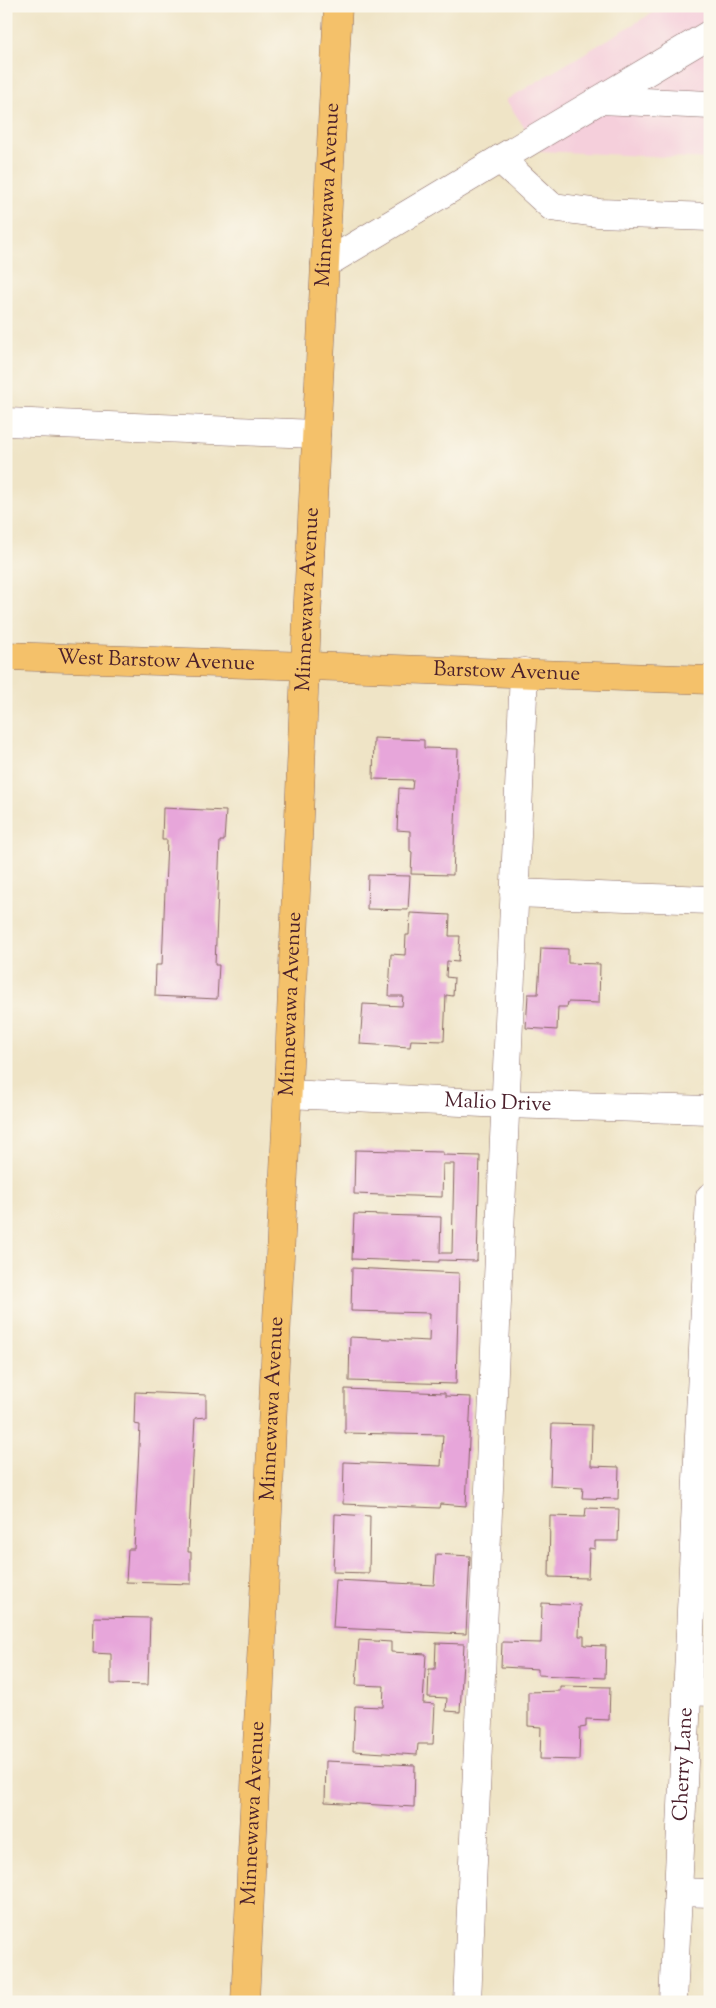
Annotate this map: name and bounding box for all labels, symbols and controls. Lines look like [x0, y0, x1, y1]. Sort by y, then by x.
street label: Minnewawa Avenue [309, 102, 348, 288]
street label: Minnewawa Avenue [289, 506, 328, 692]
street label: West Barstow Avenue [56, 643, 255, 679]
street label: Barstow Avenue [433, 655, 581, 690]
street label: Minnewawa Avenue [273, 911, 310, 1097]
street label: Malio Drive [444, 1086, 552, 1120]
street label: Minnewawa Avenue [254, 1316, 292, 1502]
street label: Cherry Lane [666, 1707, 702, 1822]
street label: Minnewawa Avenue [235, 1720, 273, 1906]

